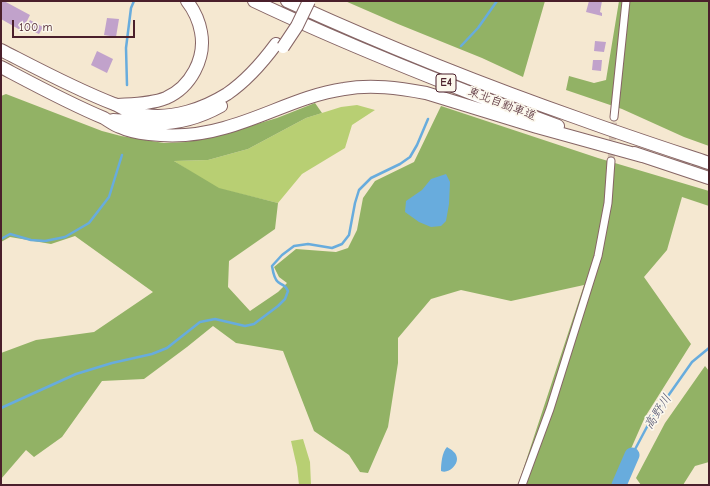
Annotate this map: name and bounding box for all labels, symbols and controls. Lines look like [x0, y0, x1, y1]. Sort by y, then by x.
scale bar [14, 12, 137, 38]
text: 100 m [19, 20, 52, 34]
road number: E4 [436, 74, 456, 92]
street label: 東北自動車道 [466, 84, 538, 124]
water label: 高野川 [641, 391, 675, 433]

